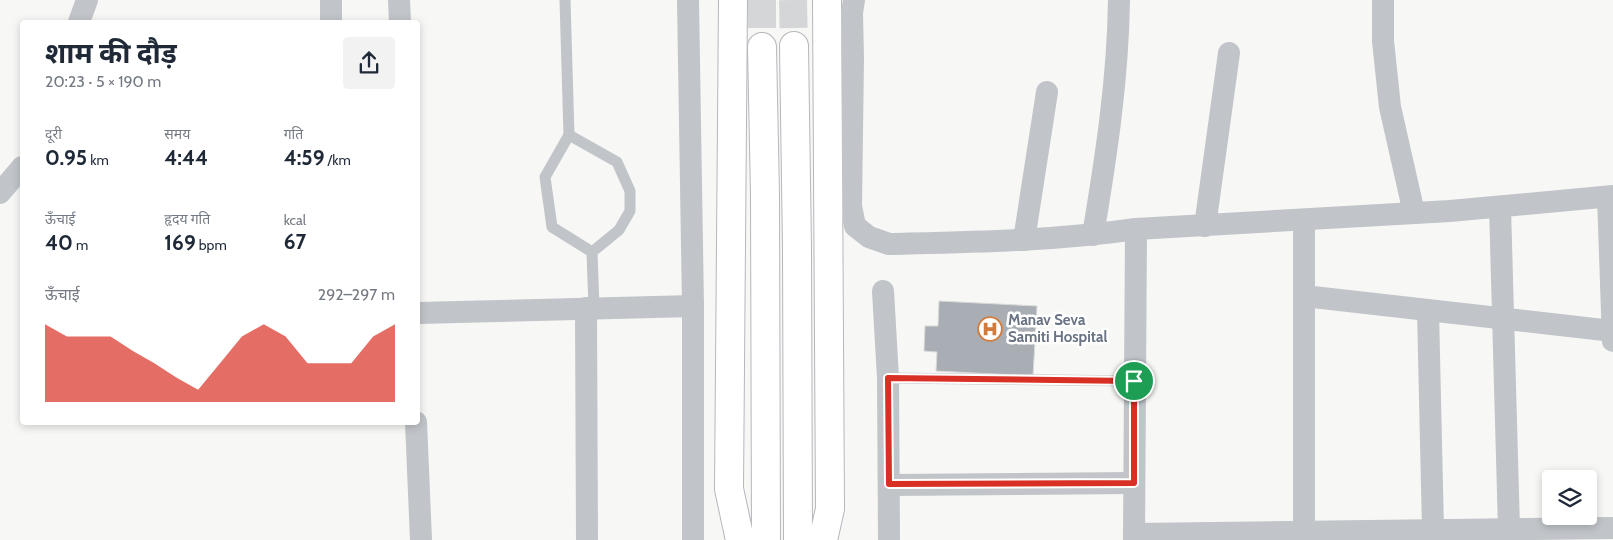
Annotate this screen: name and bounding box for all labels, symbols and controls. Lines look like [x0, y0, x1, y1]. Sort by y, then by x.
text: शाम की दौड़ [45, 36, 177, 70]
button: share [343, 37, 395, 89]
text: 20:23 · 5 × 190 m [45, 72, 161, 91]
text: दूरी [45, 125, 62, 143]
text: समय [164, 125, 190, 143]
text: गति [284, 125, 303, 143]
text: 0.95 [45, 145, 87, 170]
text: 4:44 [164, 145, 208, 170]
text: 4:59 [284, 145, 324, 170]
text: km [87, 151, 109, 169]
text: /km [324, 151, 351, 169]
text: ऊँचाई [45, 210, 75, 228]
text: हृदय गति [164, 210, 210, 228]
text: kcal [284, 211, 306, 229]
text: 67 [284, 229, 306, 254]
text: 40 [45, 230, 73, 255]
text: 169 [164, 230, 196, 255]
text: m [73, 236, 88, 254]
text: bpm [196, 236, 227, 254]
text: ऊँचाई [45, 285, 80, 304]
text: 292–297 m [318, 285, 395, 304]
place label: Manav Seva Samiti Hospital [1008, 311, 1107, 346]
hospital icon: Manav Seva Samiti Hospital [977, 316, 1003, 342]
pin [1113, 360, 1155, 402]
icon: arrive [1120, 367, 1148, 395]
map controls [1542, 470, 1597, 525]
button: layers [1542, 470, 1597, 525]

